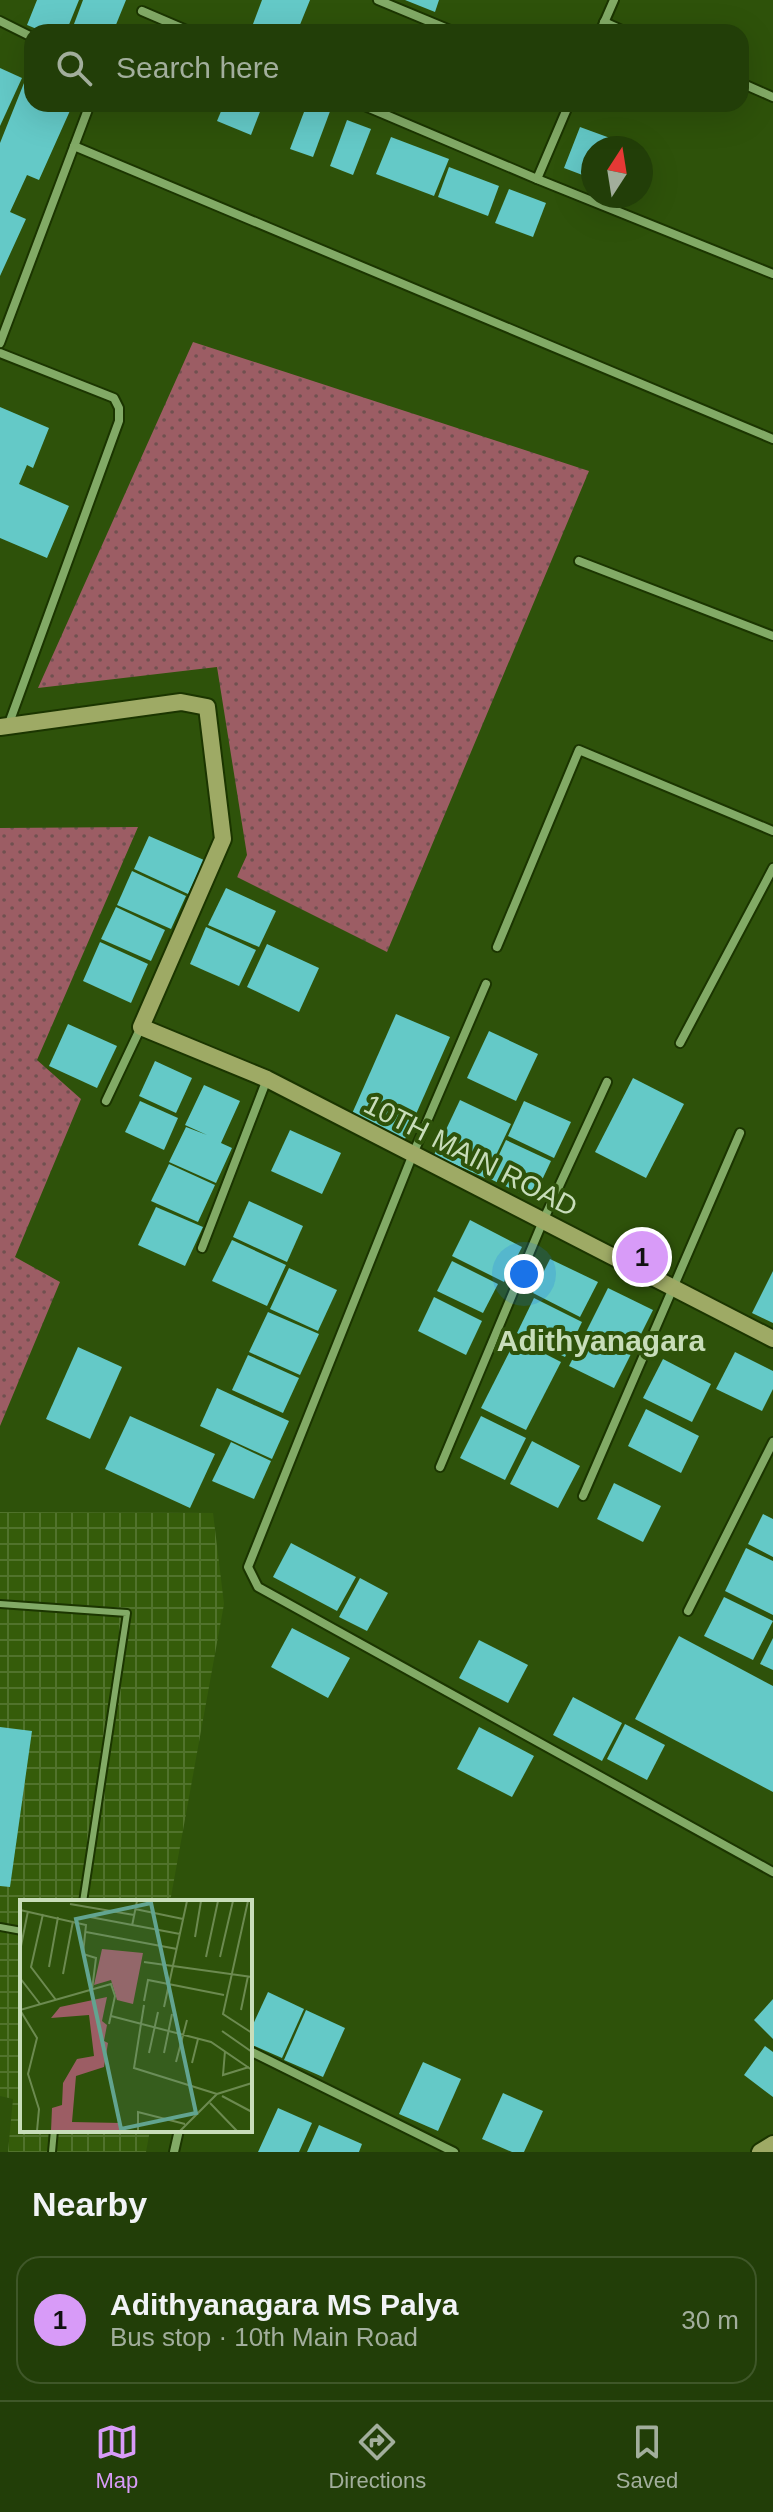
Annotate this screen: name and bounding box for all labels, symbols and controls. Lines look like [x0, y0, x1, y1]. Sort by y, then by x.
search box [24, 24, 749, 112]
icon: search [52, 46, 96, 90]
text: Search here [116, 51, 279, 84]
north arrow [581, 136, 653, 208]
street label: 10TH MAIN ROAD [359, 1088, 582, 1223]
pin: 1 [616, 1227, 668, 1287]
your location [504, 1254, 544, 1294]
district label: Adithyanagara [497, 1324, 706, 1357]
inset map [20, 1900, 252, 2132]
text: Nearby [32, 2185, 147, 2223]
text: Adithyanagara MS Palya [110, 2288, 458, 2321]
text: 1 [53, 2305, 67, 2335]
text: 30 m [681, 2305, 739, 2335]
text: Bus stop · 10th Main Road [110, 2322, 418, 2352]
tab: Map [95, 2420, 139, 2494]
tab: Directions [328, 2420, 426, 2494]
tab: Saved [616, 2420, 678, 2494]

